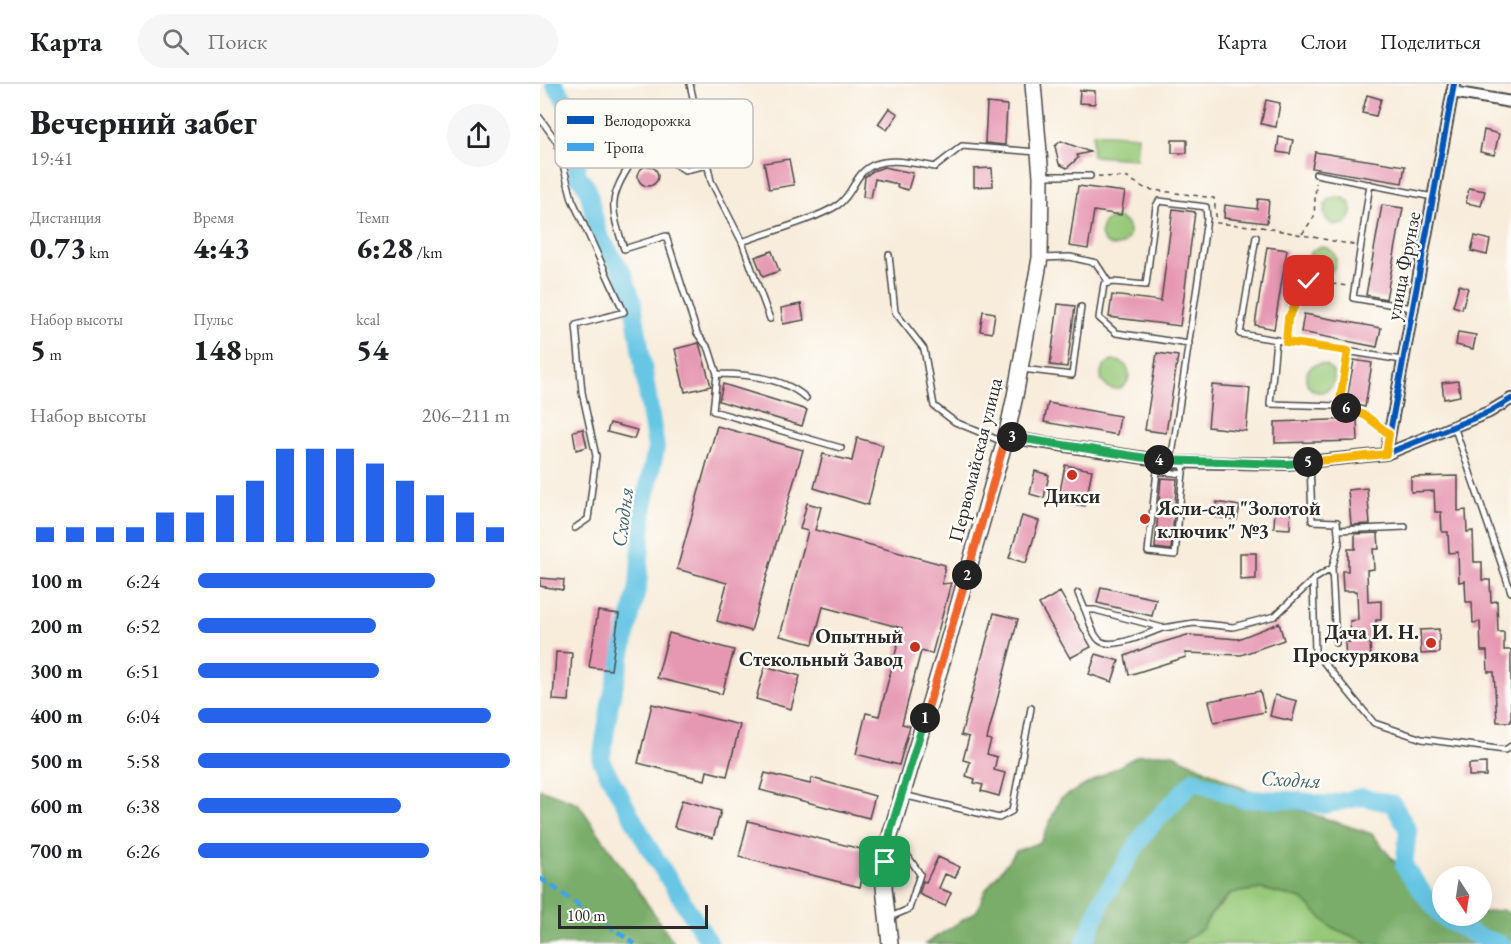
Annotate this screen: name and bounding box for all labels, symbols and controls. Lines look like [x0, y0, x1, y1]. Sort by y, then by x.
search box [138, 14, 558, 68]
text: Карта [30, 23, 102, 59]
icon: search [159, 25, 192, 58]
text: Поиск [207, 27, 267, 56]
text: Карта [1217, 28, 1267, 55]
text: Слои [1300, 28, 1347, 55]
text: Поделиться [1380, 28, 1481, 55]
legend [555, 99, 753, 168]
text: Вечерний забег [30, 101, 257, 144]
button: share [447, 104, 510, 167]
text: Велодорожка [604, 110, 691, 131]
text: Тропа [604, 137, 644, 158]
text: 19:41 [30, 145, 73, 171]
text: Дистанция [30, 207, 101, 228]
text: Время [193, 207, 234, 228]
text: Темп [356, 207, 389, 228]
street label: улица Фрунзе [1380, 209, 1426, 323]
text: 0.73 [30, 228, 86, 267]
text: 4:43 [193, 228, 250, 267]
text: 6:28 [356, 228, 413, 267]
text: km [86, 242, 109, 263]
text: /km [413, 242, 443, 263]
pin [1283, 255, 1334, 306]
icon: check [1292, 264, 1325, 297]
text: Набор высоты [30, 309, 123, 330]
text: Пульс [193, 309, 234, 330]
text: kcal [356, 309, 380, 330]
text: 5 [30, 330, 46, 369]
text: 148 [193, 330, 242, 369]
text: 54 [356, 330, 388, 369]
text: m [46, 344, 62, 365]
text: bpm [242, 344, 274, 365]
street label: Первомайская улица [942, 375, 1008, 545]
pin: 6 [1331, 393, 1361, 423]
text: 6 [1342, 397, 1350, 418]
text: Набор высоты [30, 402, 146, 428]
text: 206–211 m [422, 402, 510, 428]
pin: 3 [997, 422, 1027, 452]
text: 3 [1008, 426, 1016, 447]
pin: 4 [1144, 445, 1174, 475]
pin: 5 [1293, 447, 1323, 477]
text: 4 [1155, 449, 1163, 470]
text: 5 [1304, 451, 1312, 472]
marker: Дикси [1065, 468, 1079, 482]
place label: Дикси [1044, 483, 1101, 509]
water label: Сходня [605, 486, 639, 548]
place label: Ясли-сад "Золотой ключик" №3 [1156, 495, 1321, 544]
marker: Ясли-сад "Золотой ключик" №3 [1138, 512, 1152, 526]
pin: 2 [952, 560, 982, 590]
text: 2 [963, 564, 971, 585]
text: 100 m [30, 568, 83, 594]
text: 6:24 [126, 568, 160, 594]
text: 200 m [30, 613, 83, 639]
text: 6:52 [126, 613, 160, 639]
place label: Дача И. Н. Проскурякова [1293, 619, 1419, 668]
place label: Опытный Стекольный Завод [739, 623, 903, 672]
marker: Дача И. Н. Проскурякова [1424, 636, 1438, 650]
marker: Опытный Стекольный Завод [908, 640, 922, 654]
text: 300 m [30, 658, 83, 684]
text: 6:51 [126, 658, 160, 684]
text: 400 m [30, 703, 83, 729]
text: 6:04 [126, 703, 160, 729]
pin: 1 [910, 703, 940, 733]
text: 1 [921, 707, 929, 728]
text: 500 m [30, 748, 83, 774]
text: 5:58 [126, 748, 160, 774]
water label: Сходня [1260, 764, 1322, 794]
text: 600 m [30, 793, 83, 819]
text: 6:38 [126, 793, 160, 819]
pin [859, 836, 910, 887]
text: 700 m [30, 838, 83, 864]
text: 6:26 [126, 838, 160, 864]
icon: arrive [868, 845, 901, 878]
north arrow [1432, 866, 1492, 926]
map controls [1432, 866, 1492, 926]
scale bar [558, 902, 708, 930]
text: 100 m [567, 905, 606, 926]

